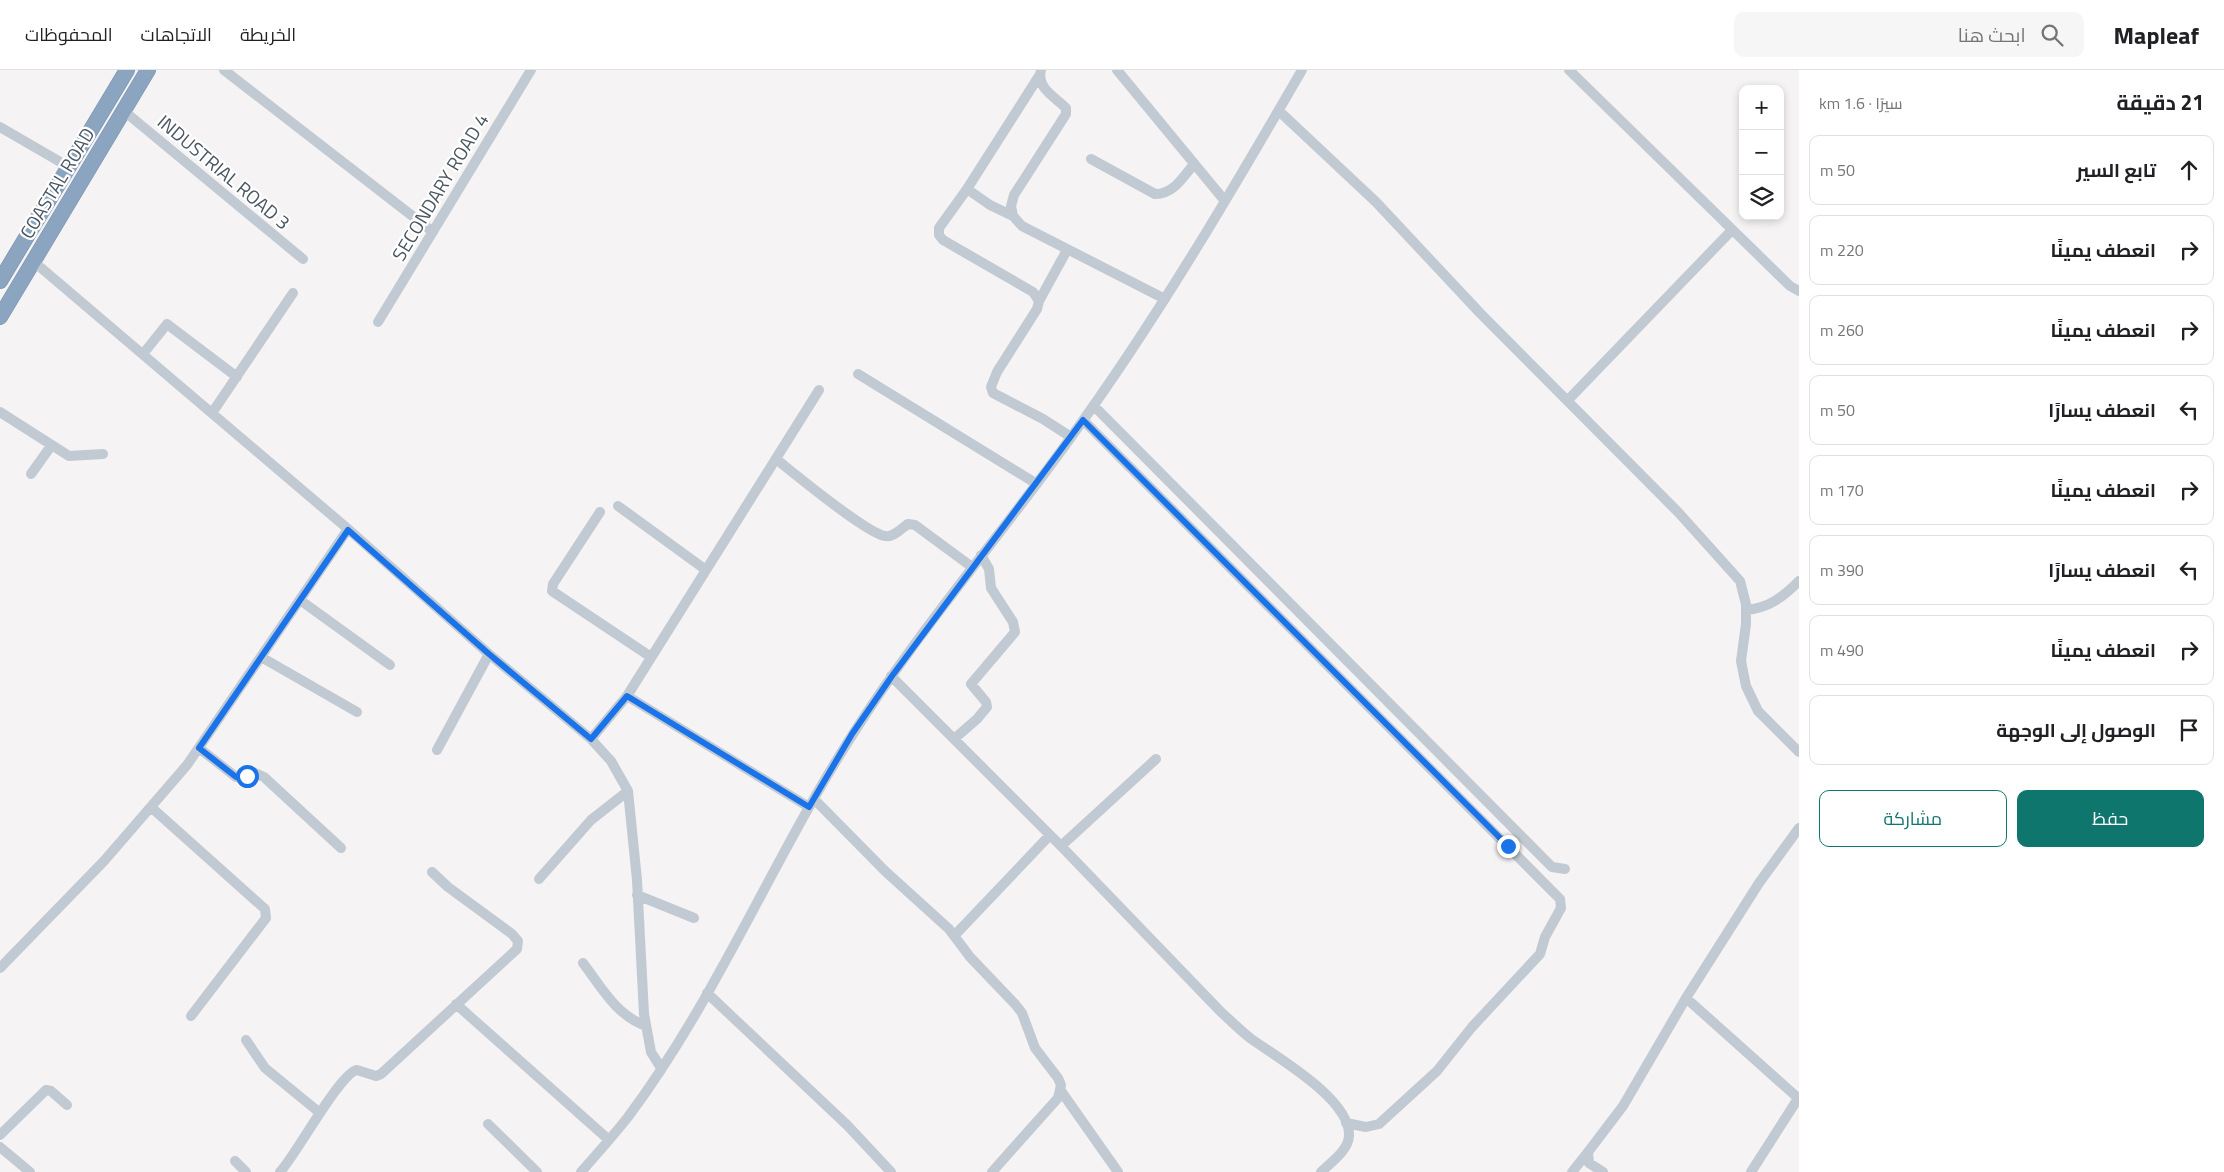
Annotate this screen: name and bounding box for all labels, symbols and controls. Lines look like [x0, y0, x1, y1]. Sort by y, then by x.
search box [1734, 12, 2084, 57]
text: Mapleaf [2114, 17, 2199, 53]
text: ابحث هنا [1958, 20, 2026, 49]
text: المحفوظات [25, 21, 113, 48]
text: الاتجاهات [141, 21, 212, 48]
text: الخريطة [240, 21, 296, 48]
icon: search [2038, 21, 2066, 49]
map controls [1739, 85, 1784, 220]
button: + [1739, 85, 1784, 130]
text: 21 دقيقة [2116, 86, 2204, 118]
text: سيرًا · 1.6 km [1819, 91, 1903, 115]
street label: INDUSTRIAL ROAD 3 [152, 107, 297, 236]
street label: SECONDARY ROAD 4 [384, 107, 495, 266]
street label: COASTAL ROAD [12, 122, 101, 244]
button: − [1739, 130, 1784, 175]
text: تابع السير [2076, 155, 2156, 184]
icon: ahead [2175, 156, 2203, 184]
text: 50 m [1820, 158, 1855, 182]
button: layers [1739, 175, 1784, 220]
text: انعطف يمينًا [2051, 235, 2156, 264]
icon: right [2175, 236, 2203, 264]
text: 220 m [1820, 238, 1864, 262]
text: انعطف يمينًا [2051, 315, 2156, 344]
icon: right [2175, 316, 2203, 344]
text: 260 m [1820, 318, 1864, 342]
text: انعطف يسارًا [2048, 395, 2156, 424]
icon: left [2175, 396, 2203, 424]
text: 50 m [1820, 398, 1855, 422]
text: انعطف يمينًا [2051, 475, 2156, 504]
icon: right [2175, 476, 2203, 504]
text: 170 m [1820, 478, 1864, 502]
text: انعطف يسارًا [2048, 555, 2156, 584]
icon: left [2175, 556, 2203, 584]
text: 390 m [1820, 558, 1864, 582]
text: انعطف يمينًا [2051, 635, 2156, 664]
icon: right [2175, 636, 2203, 664]
text: 490 m [1820, 638, 1864, 662]
text: الوصول إلى الوجهة [1996, 715, 2156, 744]
icon: arrive [2175, 716, 2203, 744]
route start [236, 765, 259, 788]
button: مشاركة [1819, 790, 2007, 847]
button: حفظ [2017, 790, 2204, 847]
route end [1497, 835, 1520, 858]

